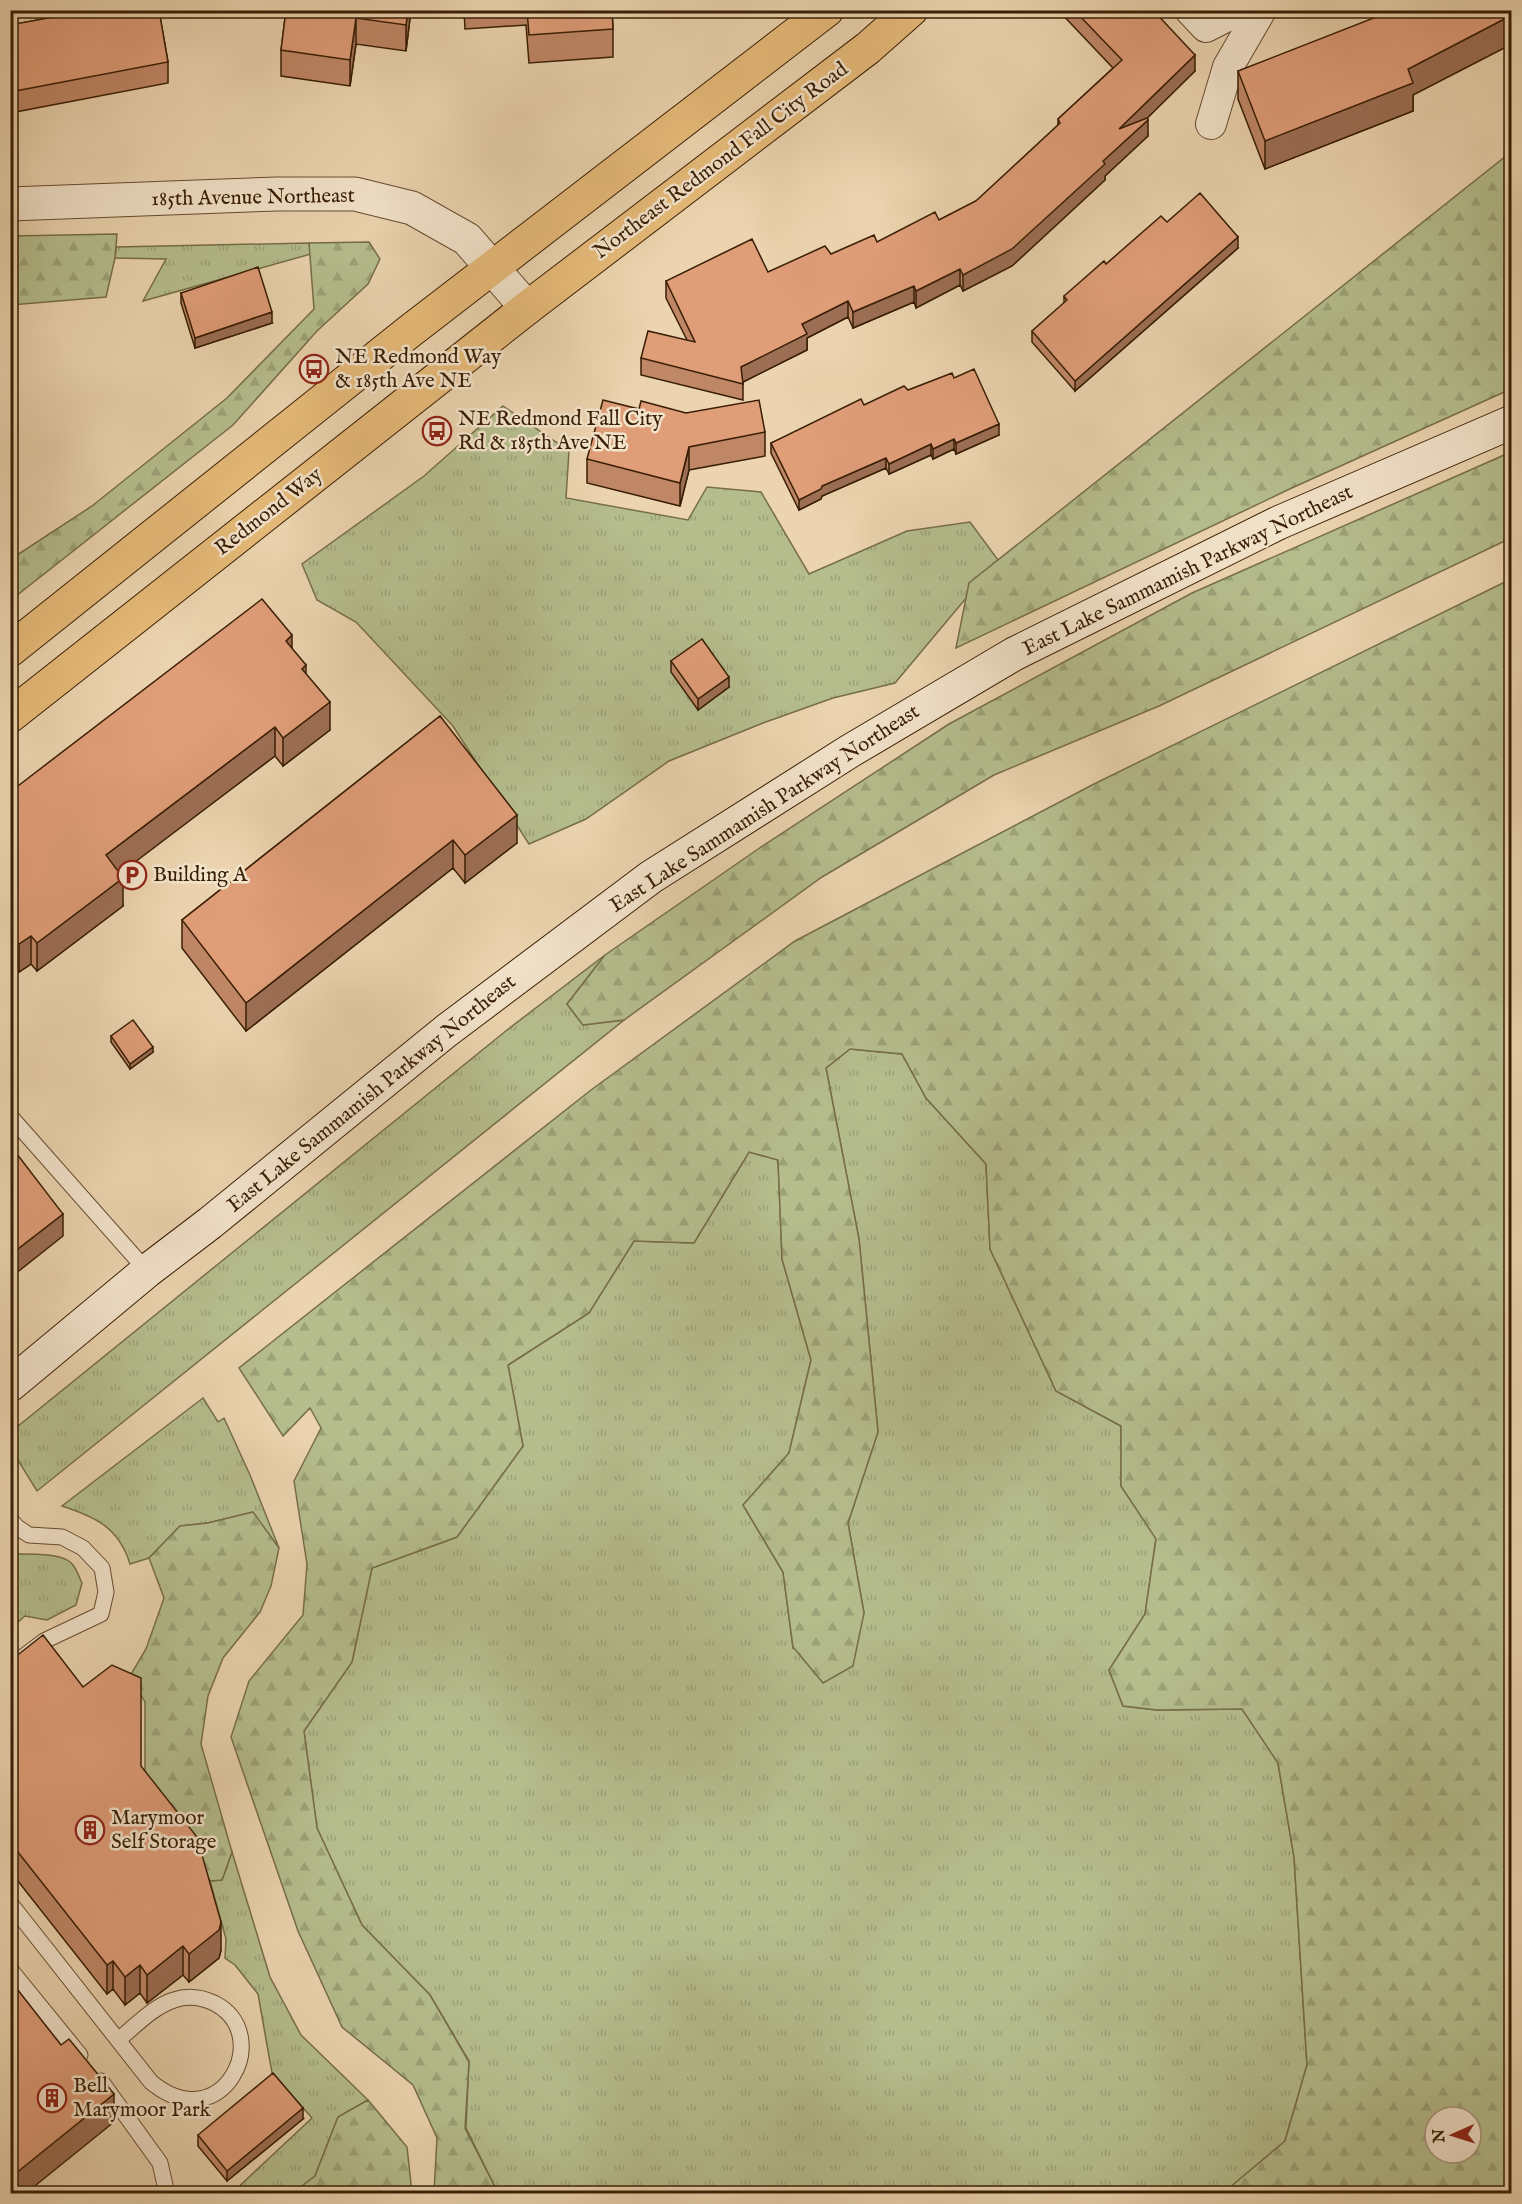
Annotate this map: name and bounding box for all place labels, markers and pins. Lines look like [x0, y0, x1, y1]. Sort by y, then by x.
place label: NE Redmond Way & 185th Ave NE [335, 344, 502, 395]
bus stop icon: NE Redmond Way & 185th Ave NE [298, 353, 330, 385]
place label: NE Redmond Fall City Rd & 185th Ave NE [458, 406, 663, 457]
bus stop icon: NE Redmond Fall City Rd & 185th Ave NE [421, 415, 453, 447]
parking icon: Building A [116, 859, 148, 891]
place label: Building A [153, 862, 248, 889]
place label: Marymoor Self Storage [111, 1805, 217, 1856]
building icon: Marymoor Self Storage [74, 1814, 106, 1846]
place label: Bell Marymoor Park [73, 2073, 212, 2124]
building icon: Bell Marymoor Park [36, 2082, 68, 2114]

